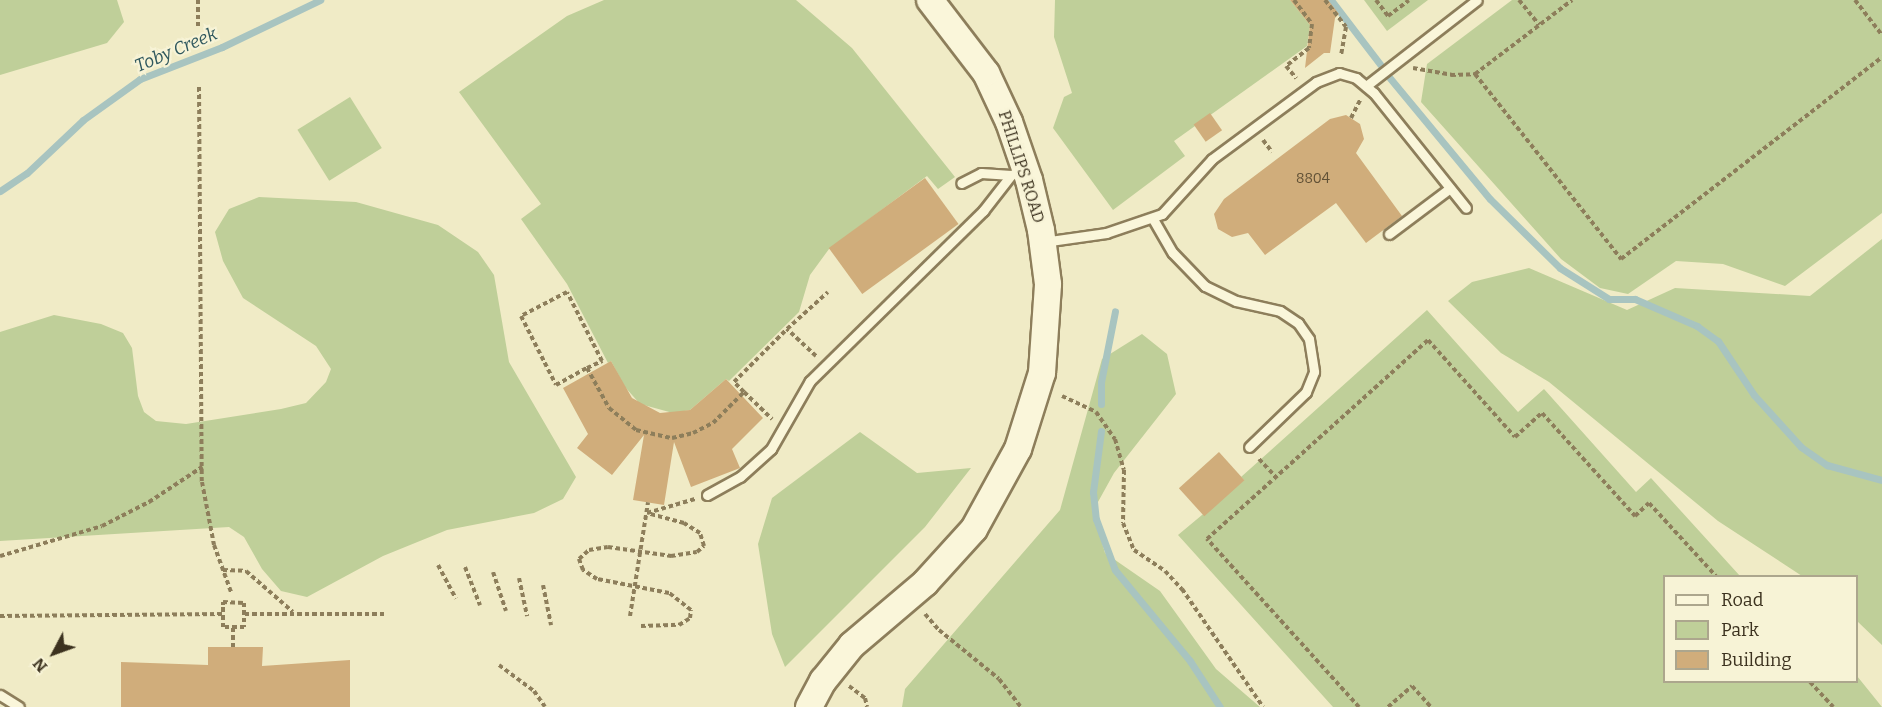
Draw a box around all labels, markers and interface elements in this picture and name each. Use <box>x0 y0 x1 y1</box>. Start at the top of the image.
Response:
water label: Toby Creek <box>132 23 220 77</box>
street label: PHILLIPS ROAD <box>994 108 1048 226</box>
house number: 8804 <box>1296 171 1330 187</box>
legend <box>1663 575 1858 683</box>
text: Road <box>1721 589 1763 611</box>
text: Park <box>1721 619 1759 641</box>
north arrow <box>24 623 84 683</box>
text: Building <box>1721 649 1792 671</box>
text: N <box>29 654 51 676</box>

